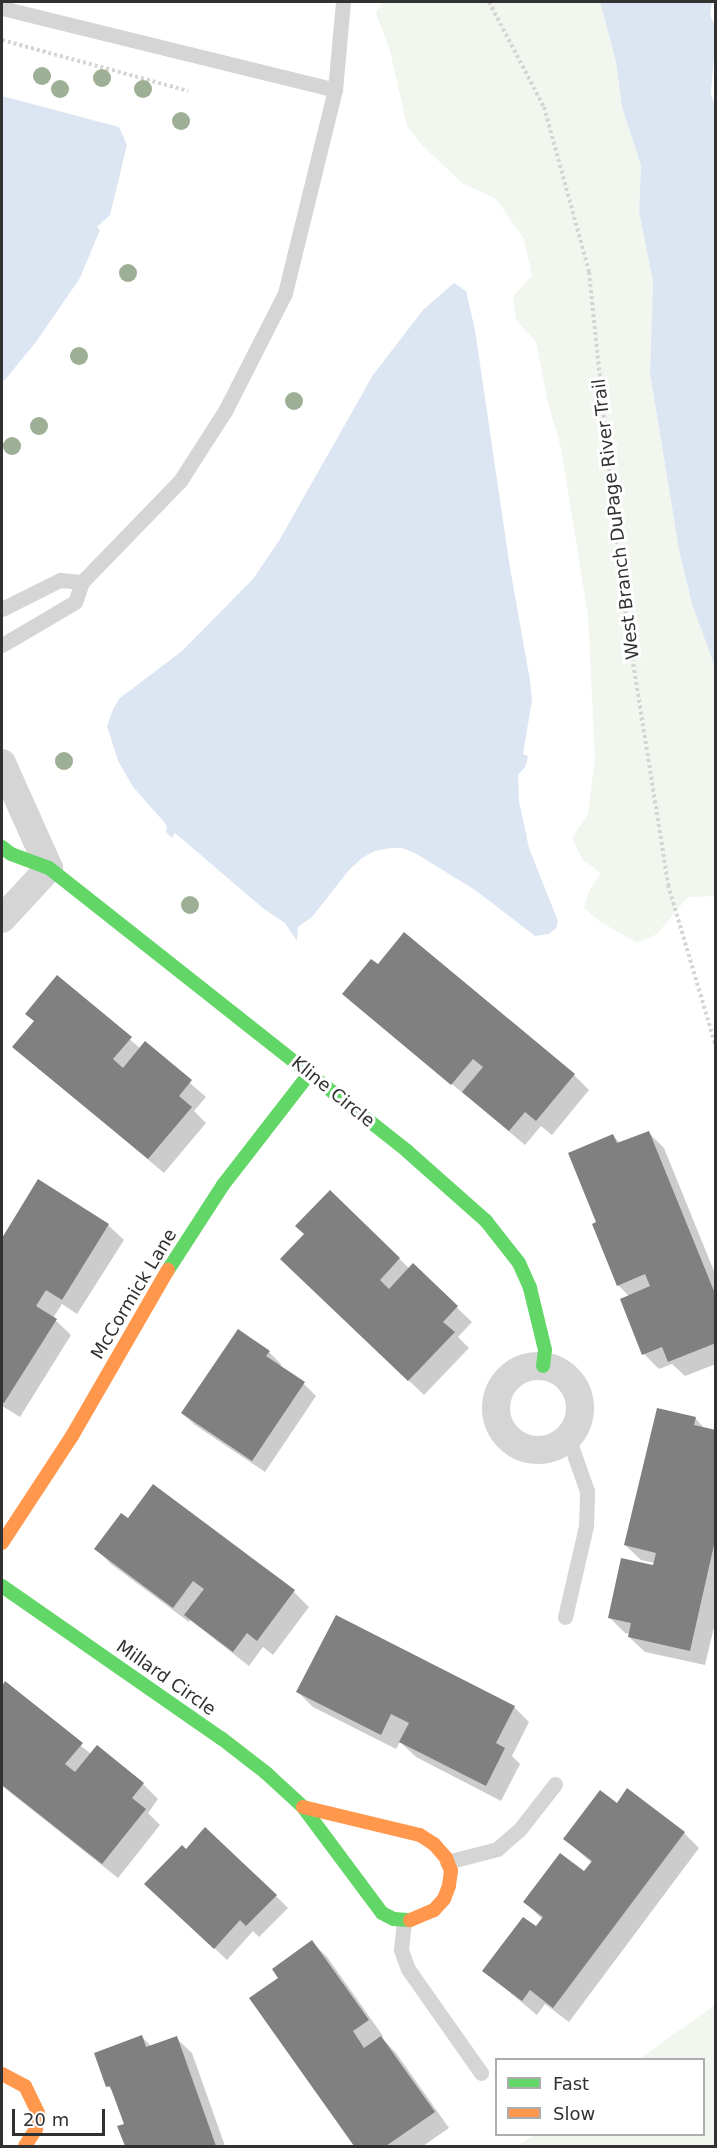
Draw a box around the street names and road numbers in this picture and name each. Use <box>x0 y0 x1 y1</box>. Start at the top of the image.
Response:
street label: West Branch DuPage River Trail <box>588 377 644 661</box>
street label: Kline Circle <box>287 1052 379 1132</box>
street label: McCormick Lane <box>87 1225 181 1363</box>
street label: Millard Circle <box>112 1636 220 1720</box>

